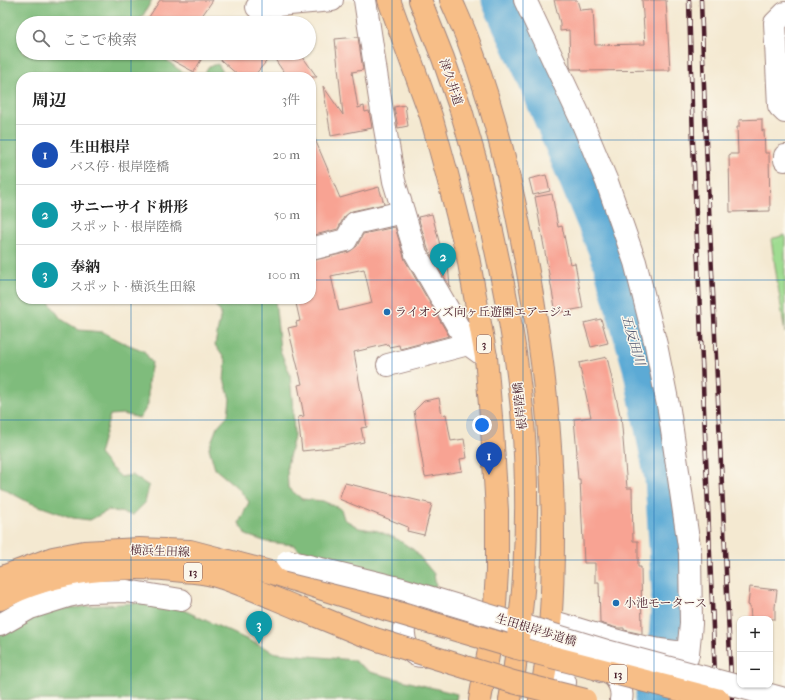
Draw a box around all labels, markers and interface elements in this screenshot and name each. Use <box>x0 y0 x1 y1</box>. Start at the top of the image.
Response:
search box <box>16 16 316 60</box>
icon: search <box>30 27 52 49</box>
text: ここで検索 <box>62 31 137 49</box>
street label: 津久井道 <box>437 57 465 107</box>
text: 周辺 <box>32 90 66 110</box>
text: 3件 <box>282 92 300 107</box>
text: 生田根岸 <box>70 138 130 156</box>
text: 1 <box>43 147 47 162</box>
text: 20 m <box>273 147 300 162</box>
text: バス停 · 根岸陸橋 <box>70 159 169 174</box>
text: サニーサイド枡形 <box>70 198 188 216</box>
text: 2 <box>42 207 48 222</box>
text: 50 m <box>274 207 300 222</box>
text: スポット · 根岸陸橋 <box>70 219 182 234</box>
pin: 2 <box>430 243 456 276</box>
text: 奉納 <box>70 258 100 276</box>
text: 3 <box>42 267 48 282</box>
text: 100 m <box>267 267 300 282</box>
text: スポット · 横浜生田線 <box>70 279 195 294</box>
place label: ライオンズ向ヶ丘遊園エアージュ <box>395 305 573 319</box>
marker: ライオンズ向ヶ丘遊園エアージュ <box>382 307 392 317</box>
water label: 五反田川 <box>619 313 648 369</box>
road number: 3 <box>477 335 491 353</box>
street label: 根岸陸橋 <box>511 381 529 431</box>
your location <box>472 415 492 435</box>
pin: 1 <box>476 442 502 475</box>
street label: 横浜生田線 <box>130 543 190 559</box>
road number: 13 <box>184 563 202 581</box>
place label: 小池モータース <box>624 596 707 610</box>
marker: 小池モータース <box>611 598 621 608</box>
pin: 3 <box>246 611 272 644</box>
street label: 生田根岸歩道橋 <box>494 611 578 649</box>
map controls <box>737 616 773 688</box>
button: + <box>737 616 773 652</box>
button: − <box>737 652 773 688</box>
road number: 13 <box>609 665 627 683</box>

